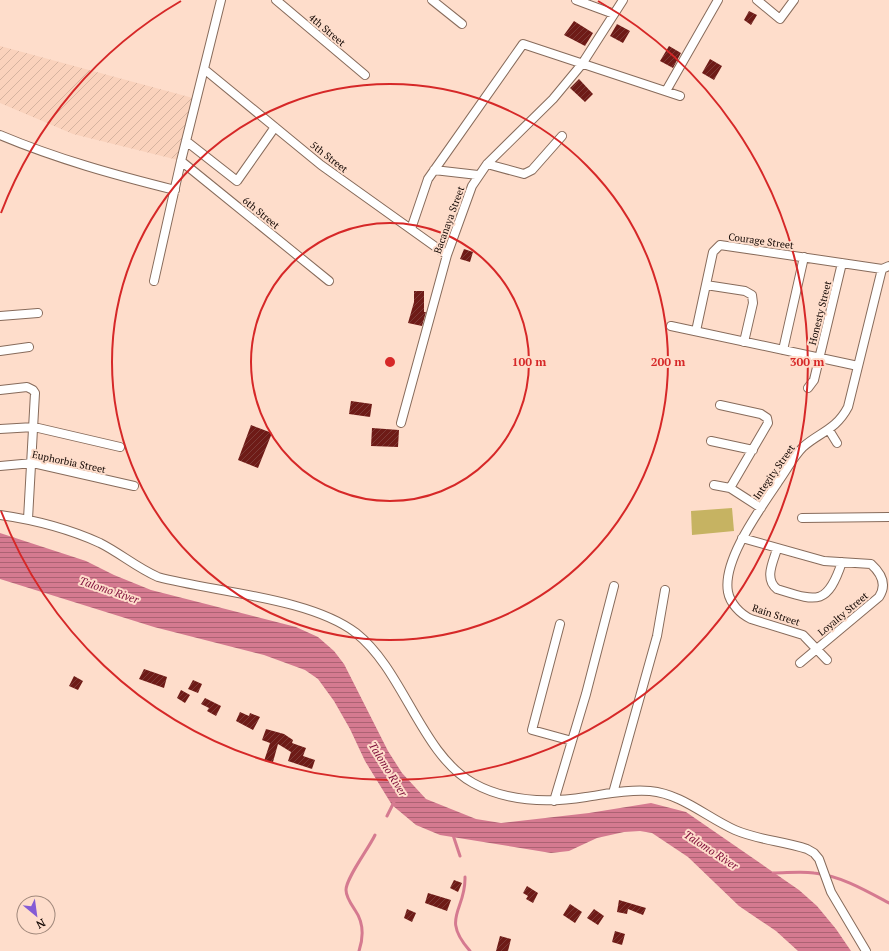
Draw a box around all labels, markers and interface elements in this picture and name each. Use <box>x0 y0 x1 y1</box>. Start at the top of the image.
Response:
street label: 4th Street <box>306 11 348 49</box>
street label: 5th Street <box>308 138 351 176</box>
street label: Bacanaya Street <box>431 184 467 256</box>
street label: 6th Street <box>240 194 282 232</box>
street label: Courage Street <box>728 230 795 252</box>
street label: Honesty Street <box>806 279 834 347</box>
text: 100 m <box>512 354 546 369</box>
text: 200 m <box>651 354 685 369</box>
text: 300 m <box>790 354 824 369</box>
centre of rings <box>383 355 397 369</box>
street label: Integity Street <box>750 442 798 502</box>
street label: Euphorbia Street <box>31 448 107 476</box>
water label: Talomo River <box>77 573 141 607</box>
street label: Loyalty Street <box>815 589 871 639</box>
street label: Rain Street <box>750 601 802 629</box>
water label: Talomo River <box>366 739 411 800</box>
water label: Talomo River <box>681 827 741 873</box>
north arrow <box>16 895 56 935</box>
text: N <box>33 916 48 932</box>

